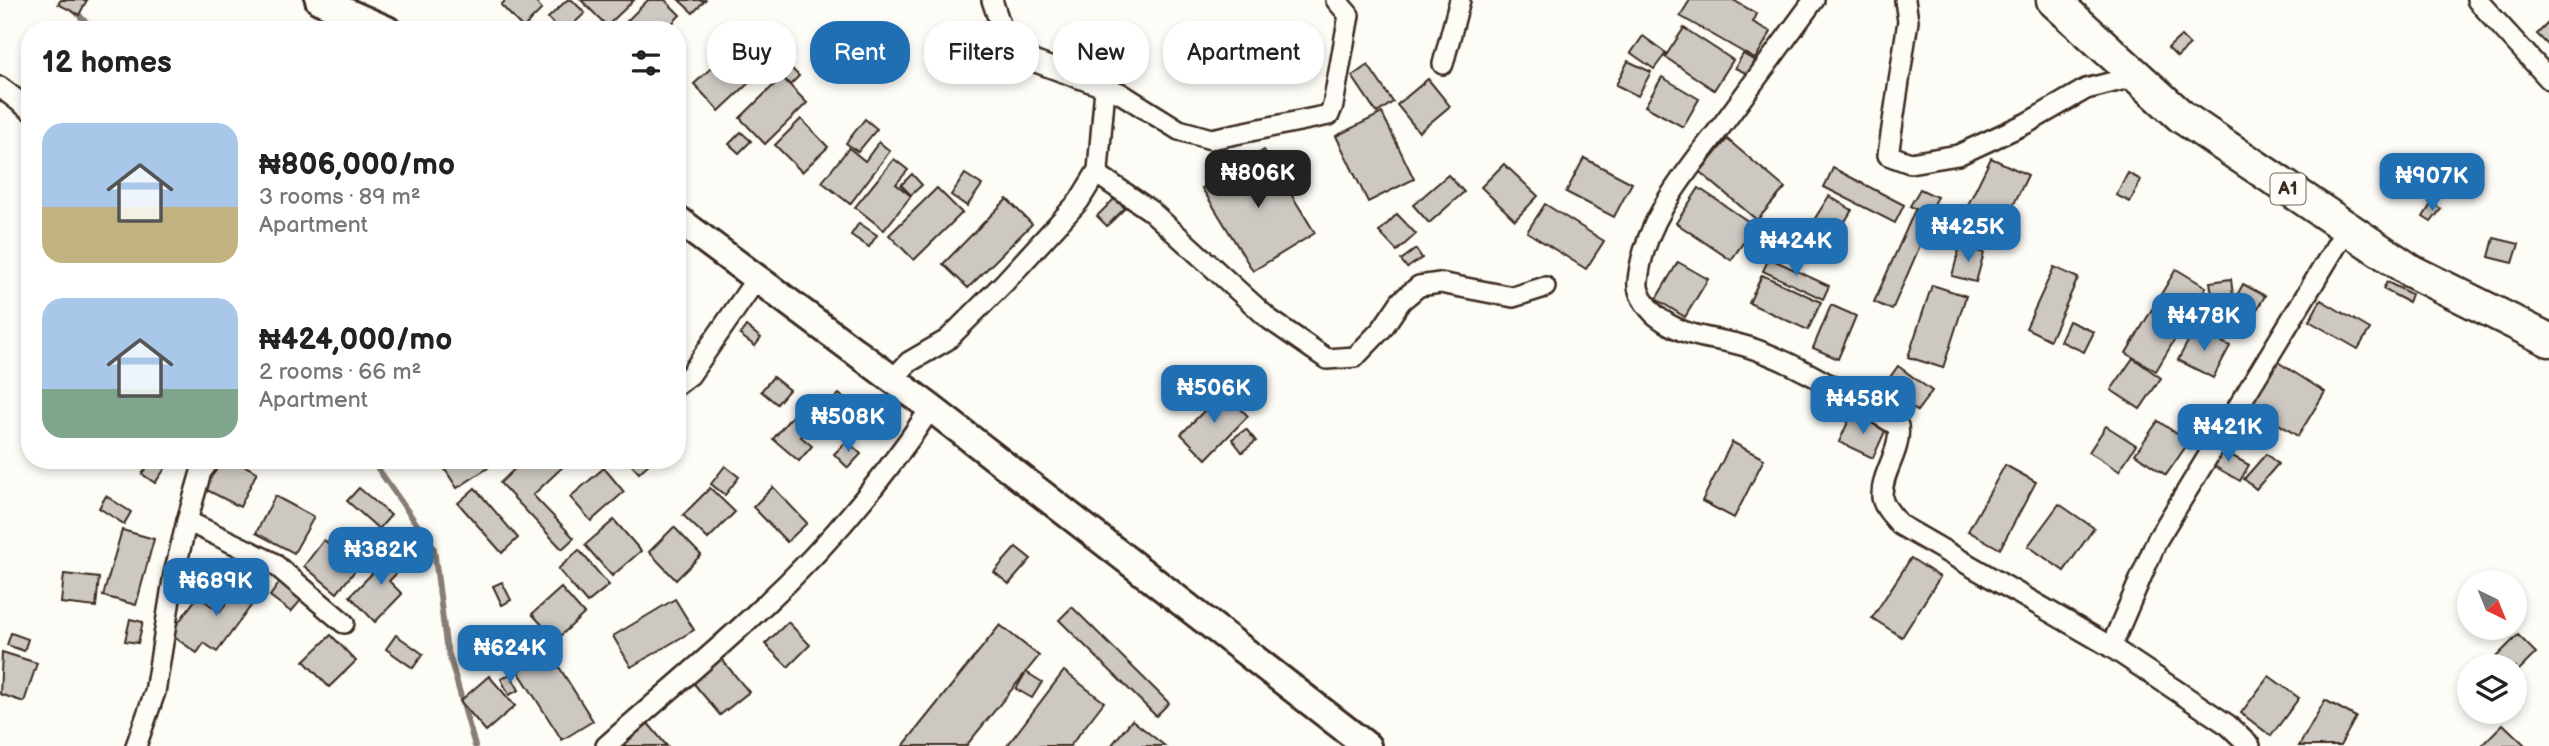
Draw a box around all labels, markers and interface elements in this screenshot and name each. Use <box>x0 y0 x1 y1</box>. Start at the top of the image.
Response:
chip: Buy <box>707 21 796 84</box>
chip: Rent <box>810 21 910 84</box>
chip: Filters <box>924 21 1039 84</box>
chip: New <box>1053 21 1149 84</box>
chip: Apartment <box>1163 21 1324 84</box>
icon: filters <box>627 44 665 82</box>
text: 12 homes <box>42 45 172 81</box>
text: ₦806,000/mo <box>259 147 455 183</box>
pin: ₦806K <box>1209 150 1307 210</box>
icon: home <box>98 151 182 235</box>
pin: ₦907K <box>2383 154 2481 213</box>
text: ₦806K <box>1221 159 1295 187</box>
text: ₦907K <box>2396 162 2468 190</box>
road number: A1 <box>2270 174 2306 204</box>
text: 3 rooms · 89 m² <box>259 183 421 211</box>
pin: ₦425K <box>1919 204 2017 264</box>
text: Apartment <box>259 211 368 239</box>
text: ₦425K <box>1932 213 2004 241</box>
pin: ₦424K <box>1747 218 1845 278</box>
text: ₦424K <box>1760 227 1832 255</box>
pin: ₦478K <box>2155 294 2253 353</box>
text: ₦478K <box>2168 302 2240 330</box>
text: ₦424,000/mo <box>259 322 452 358</box>
icon: home <box>98 326 182 410</box>
text: 2 rooms · 66 m² <box>259 358 421 386</box>
pin: ₦506K <box>1165 366 1263 425</box>
text: ₦506K <box>1177 374 1251 402</box>
pin: ₦458K <box>1814 376 1912 436</box>
text: ₦458K <box>1827 385 1899 413</box>
text: Apartment <box>259 386 368 414</box>
pin: ₦508K <box>799 394 897 454</box>
text: ₦508K <box>811 403 885 431</box>
pin: ₦421K <box>2179 405 2277 464</box>
text: ₦421K <box>2194 413 2262 441</box>
pin: ₦382K <box>332 528 430 587</box>
text: ₦382K <box>344 536 418 564</box>
pin: ₦689K <box>167 558 265 618</box>
text: ₦689K <box>179 567 253 595</box>
north arrow <box>2457 570 2527 640</box>
map controls <box>2457 570 2527 724</box>
pin: ₦624K <box>461 626 559 685</box>
text: ₦624K <box>474 634 546 662</box>
button: layers <box>2457 654 2527 724</box>

